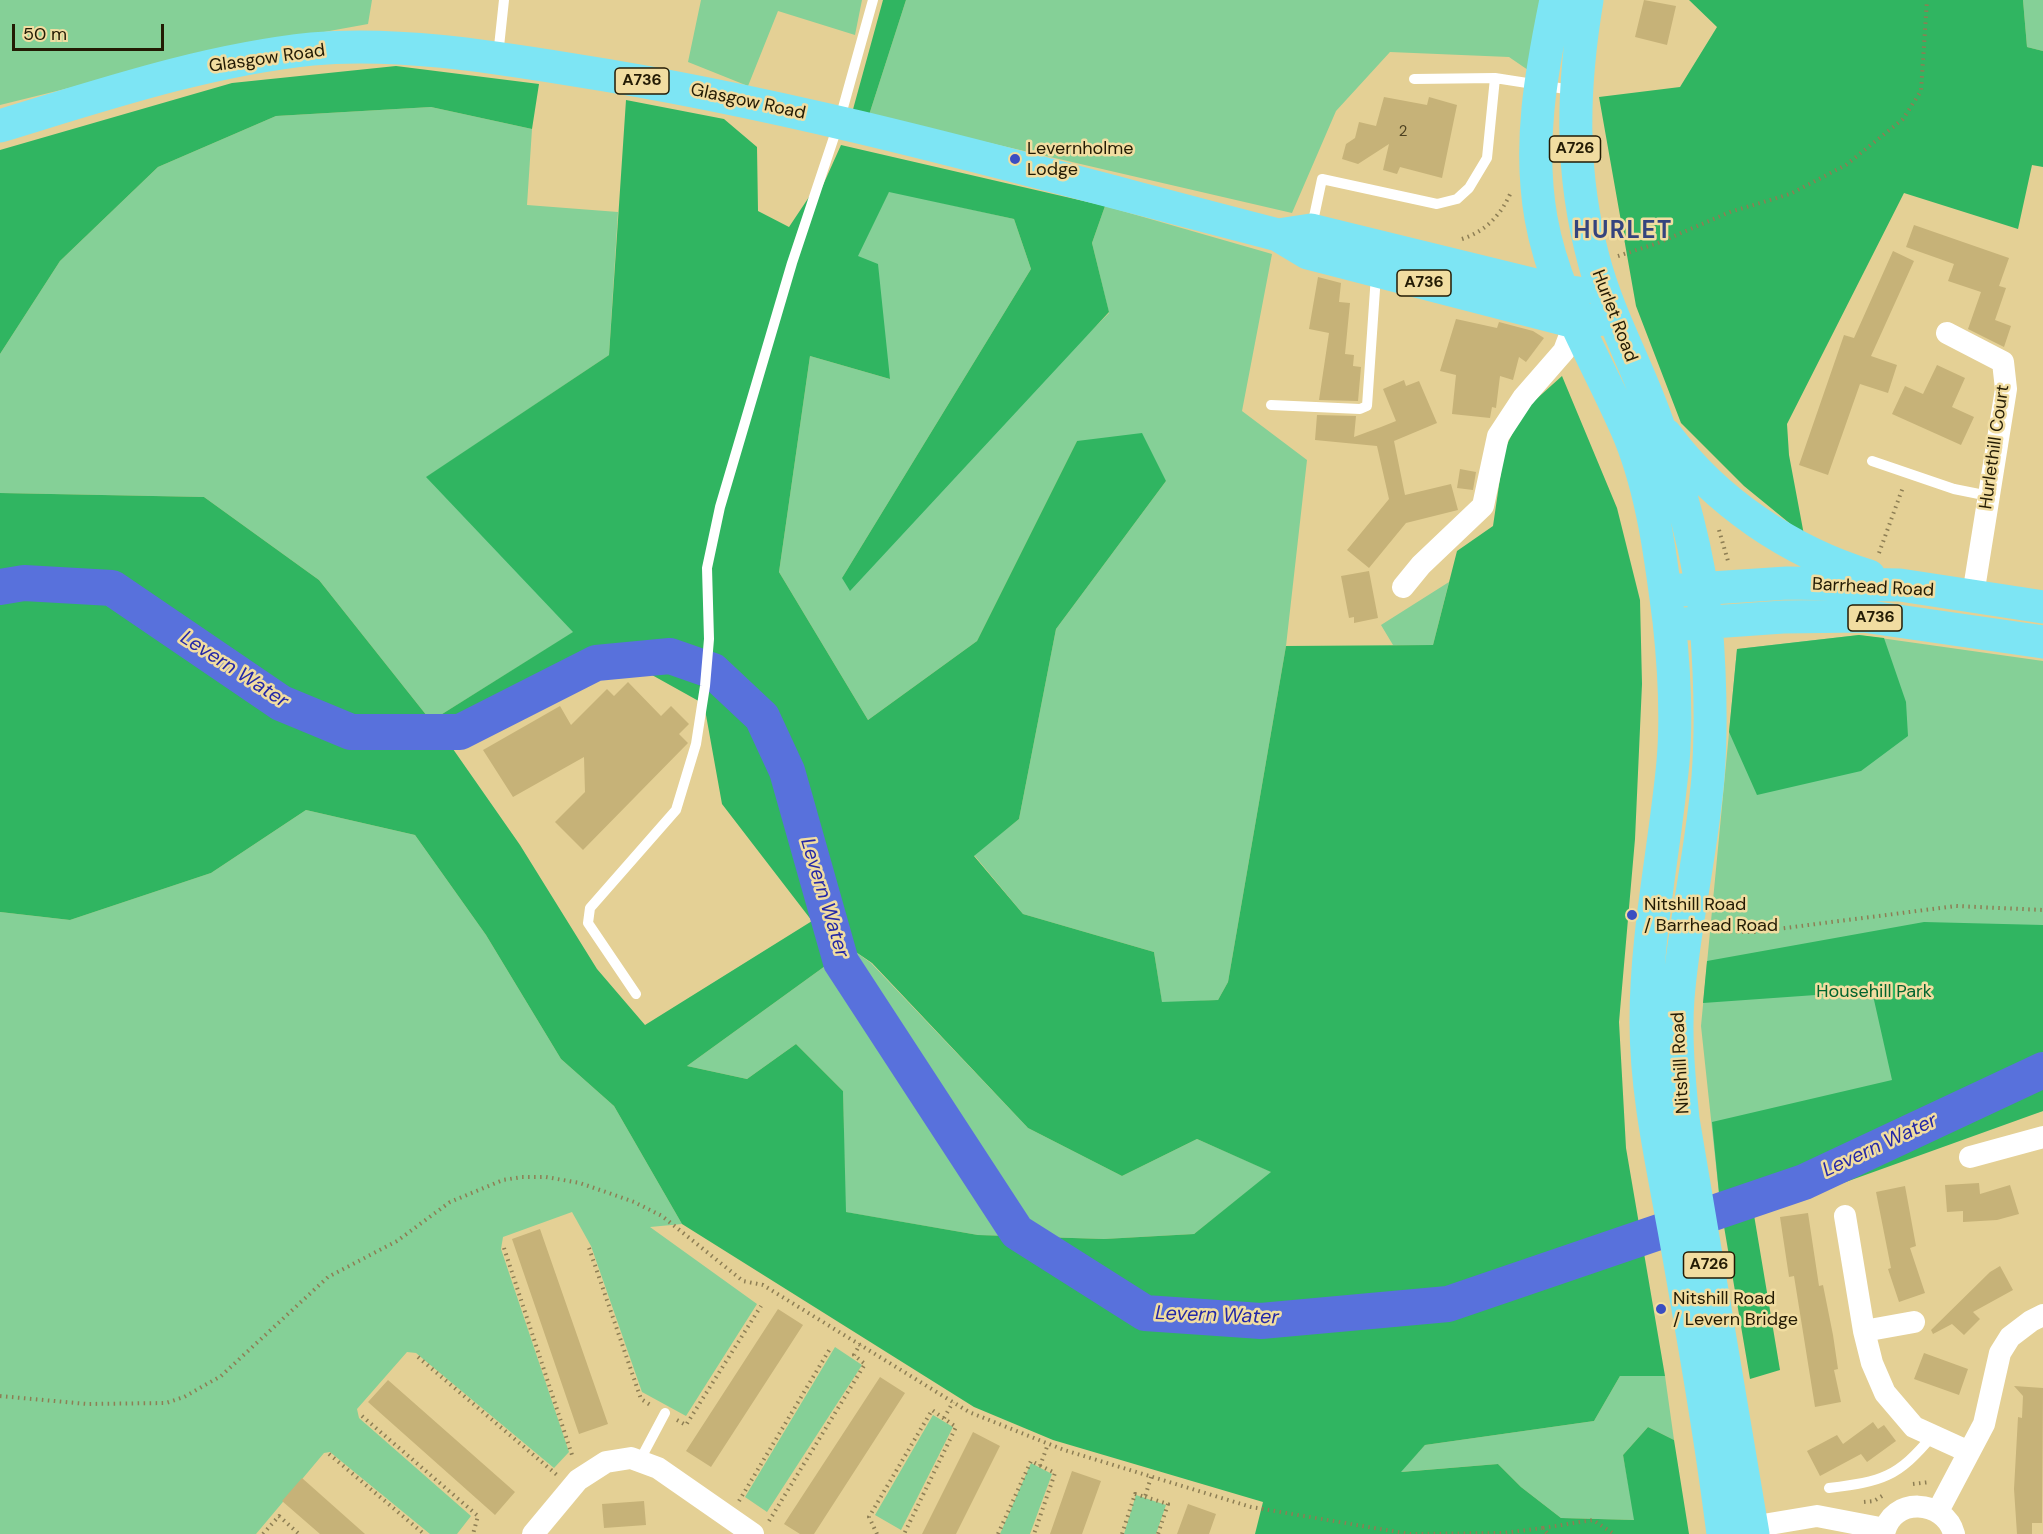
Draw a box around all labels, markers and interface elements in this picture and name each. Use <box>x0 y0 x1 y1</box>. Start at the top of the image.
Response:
scale bar <box>15 12 166 50</box>
text: 50 m <box>23 22 67 46</box>
street label: Glasgow Road <box>208 40 326 78</box>
road number: A736 <box>615 68 669 94</box>
street label: Glasgow Road <box>689 79 807 125</box>
house number: 2 <box>1399 123 1407 141</box>
road number: A726 <box>1550 136 1600 162</box>
place label: Levernholme Lodge <box>1027 138 1134 180</box>
marker: Levernholme Lodge <box>1008 152 1022 166</box>
district label: HURLET <box>1573 218 1673 246</box>
street label: Hurlet Road <box>1587 267 1641 365</box>
road number: A736 <box>1397 270 1451 296</box>
street label: Hurlethill Court <box>1976 383 2014 511</box>
street label: Barrhead Road <box>1811 574 1935 602</box>
road number: A736 <box>1848 605 1902 631</box>
water label: Levern Water <box>176 626 292 714</box>
water label: Levern Water <box>794 835 854 961</box>
place label: Nitshill Road / Barrhead Road <box>1644 894 1778 936</box>
marker: Nitshill Road / Barrhead Road <box>1625 908 1639 922</box>
park label: Househill Park <box>1816 981 1932 1003</box>
street label: Nitshill Road <box>1668 1011 1694 1115</box>
water label: Levern Water <box>1819 1109 1941 1183</box>
road number: A726 <box>1684 1252 1734 1278</box>
place label: Nitshill Road / Levern Bridge <box>1673 1288 1798 1330</box>
water label: Levern Water <box>1155 1302 1279 1330</box>
marker: Nitshill Road / Levern Bridge <box>1654 1302 1668 1316</box>

